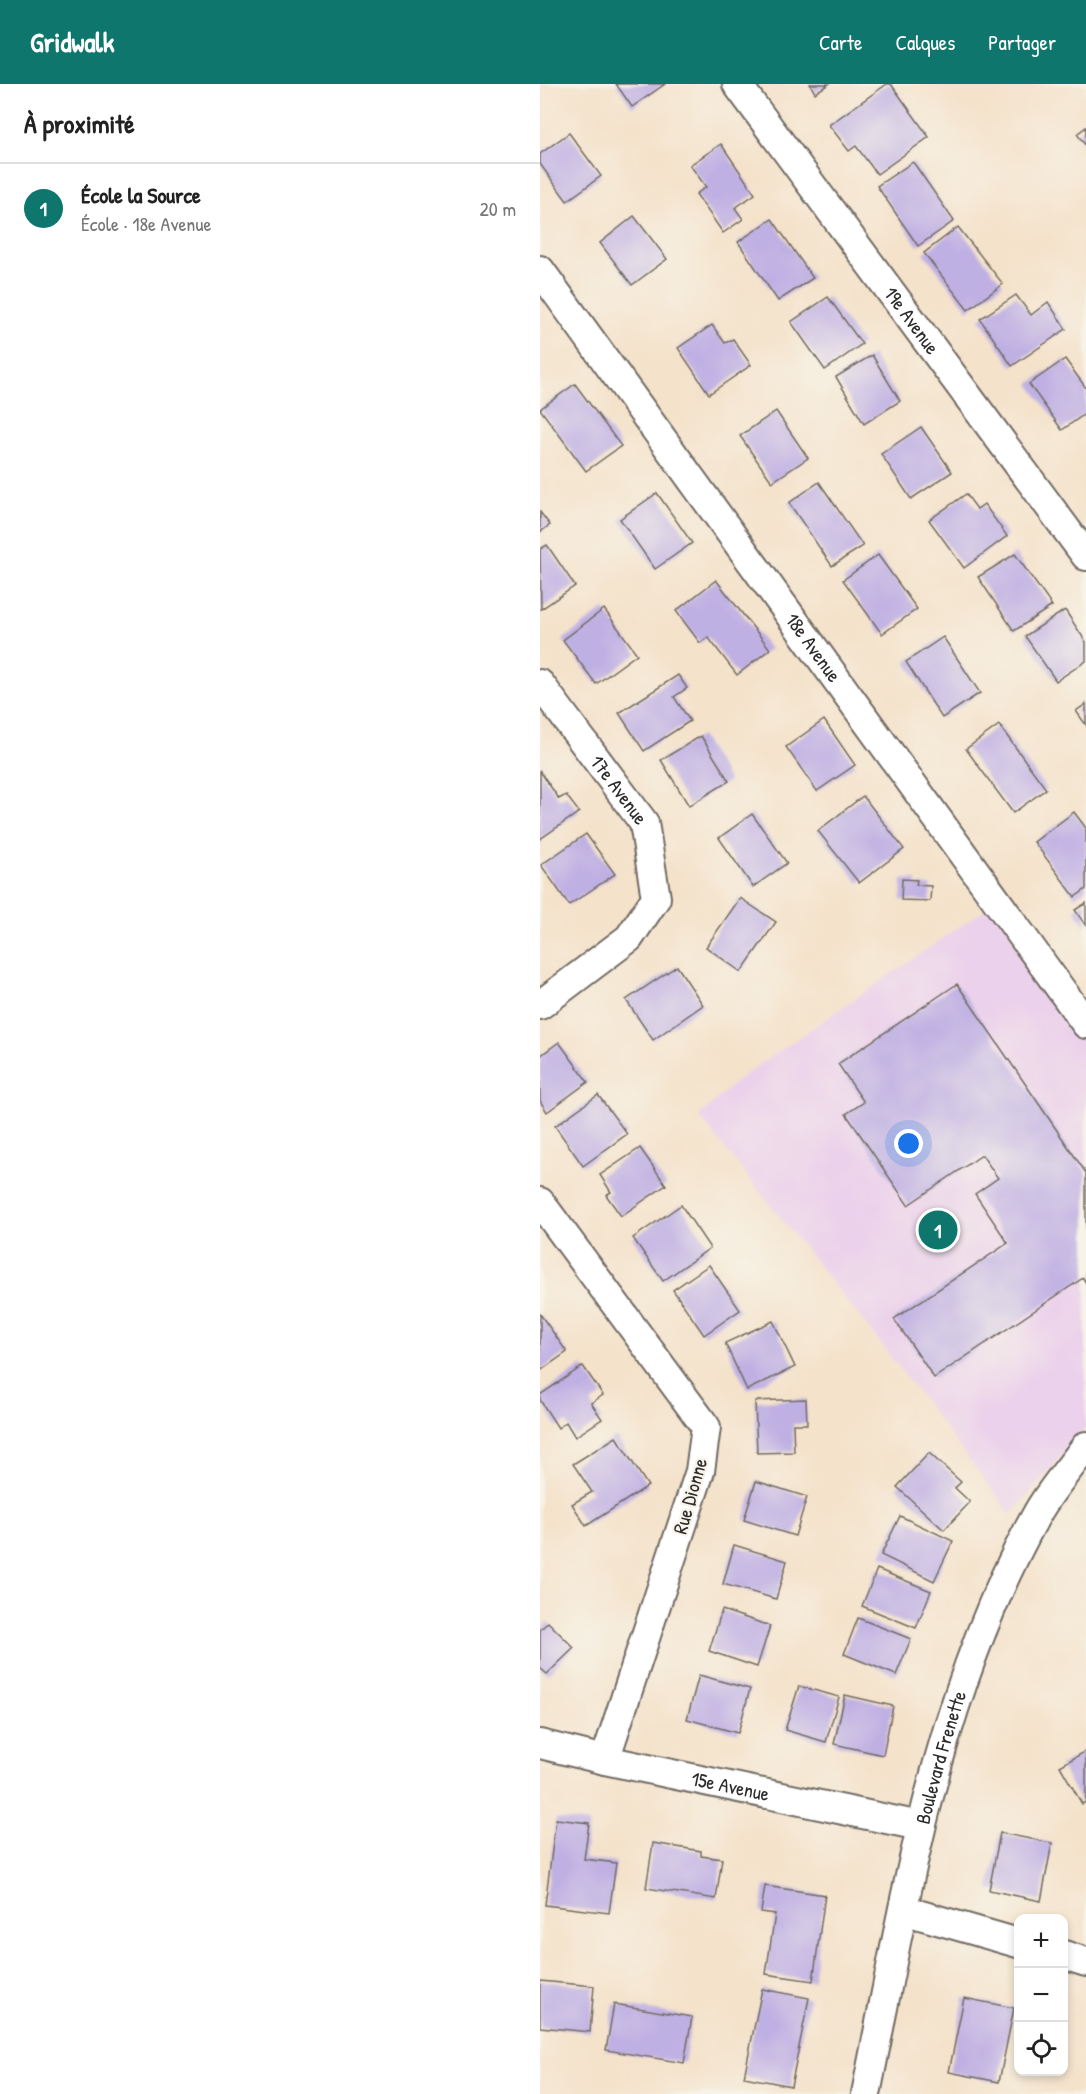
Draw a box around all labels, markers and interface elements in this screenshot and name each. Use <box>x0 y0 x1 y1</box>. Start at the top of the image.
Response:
text: Gridwalk <box>30 23 114 61</box>
text: Carte <box>819 28 862 57</box>
text: Calques <box>895 28 955 57</box>
text: Partager <box>988 28 1056 57</box>
text: À proximité <box>24 106 135 141</box>
text: École la Source <box>81 180 201 210</box>
text: 1 <box>40 195 47 222</box>
text: 20 m <box>479 195 516 222</box>
text: École · 18e Avenue <box>81 210 211 237</box>
street label: 19e Avenue <box>878 281 946 359</box>
street label: 18e Avenue <box>780 607 848 687</box>
street label: 17e Avenue <box>585 749 654 830</box>
your location <box>894 1129 923 1158</box>
pin: 1 <box>918 1208 958 1252</box>
street label: Rue Dionne <box>666 1455 713 1537</box>
street label: Boulevard Frenette <box>909 1687 972 1827</box>
street label: 15e Avenue <box>689 1764 772 1807</box>
map controls <box>1014 1914 1068 2076</box>
button: + <box>1014 1914 1068 1968</box>
button: − <box>1014 1968 1068 2022</box>
button: locate <box>1014 2022 1068 2076</box>

